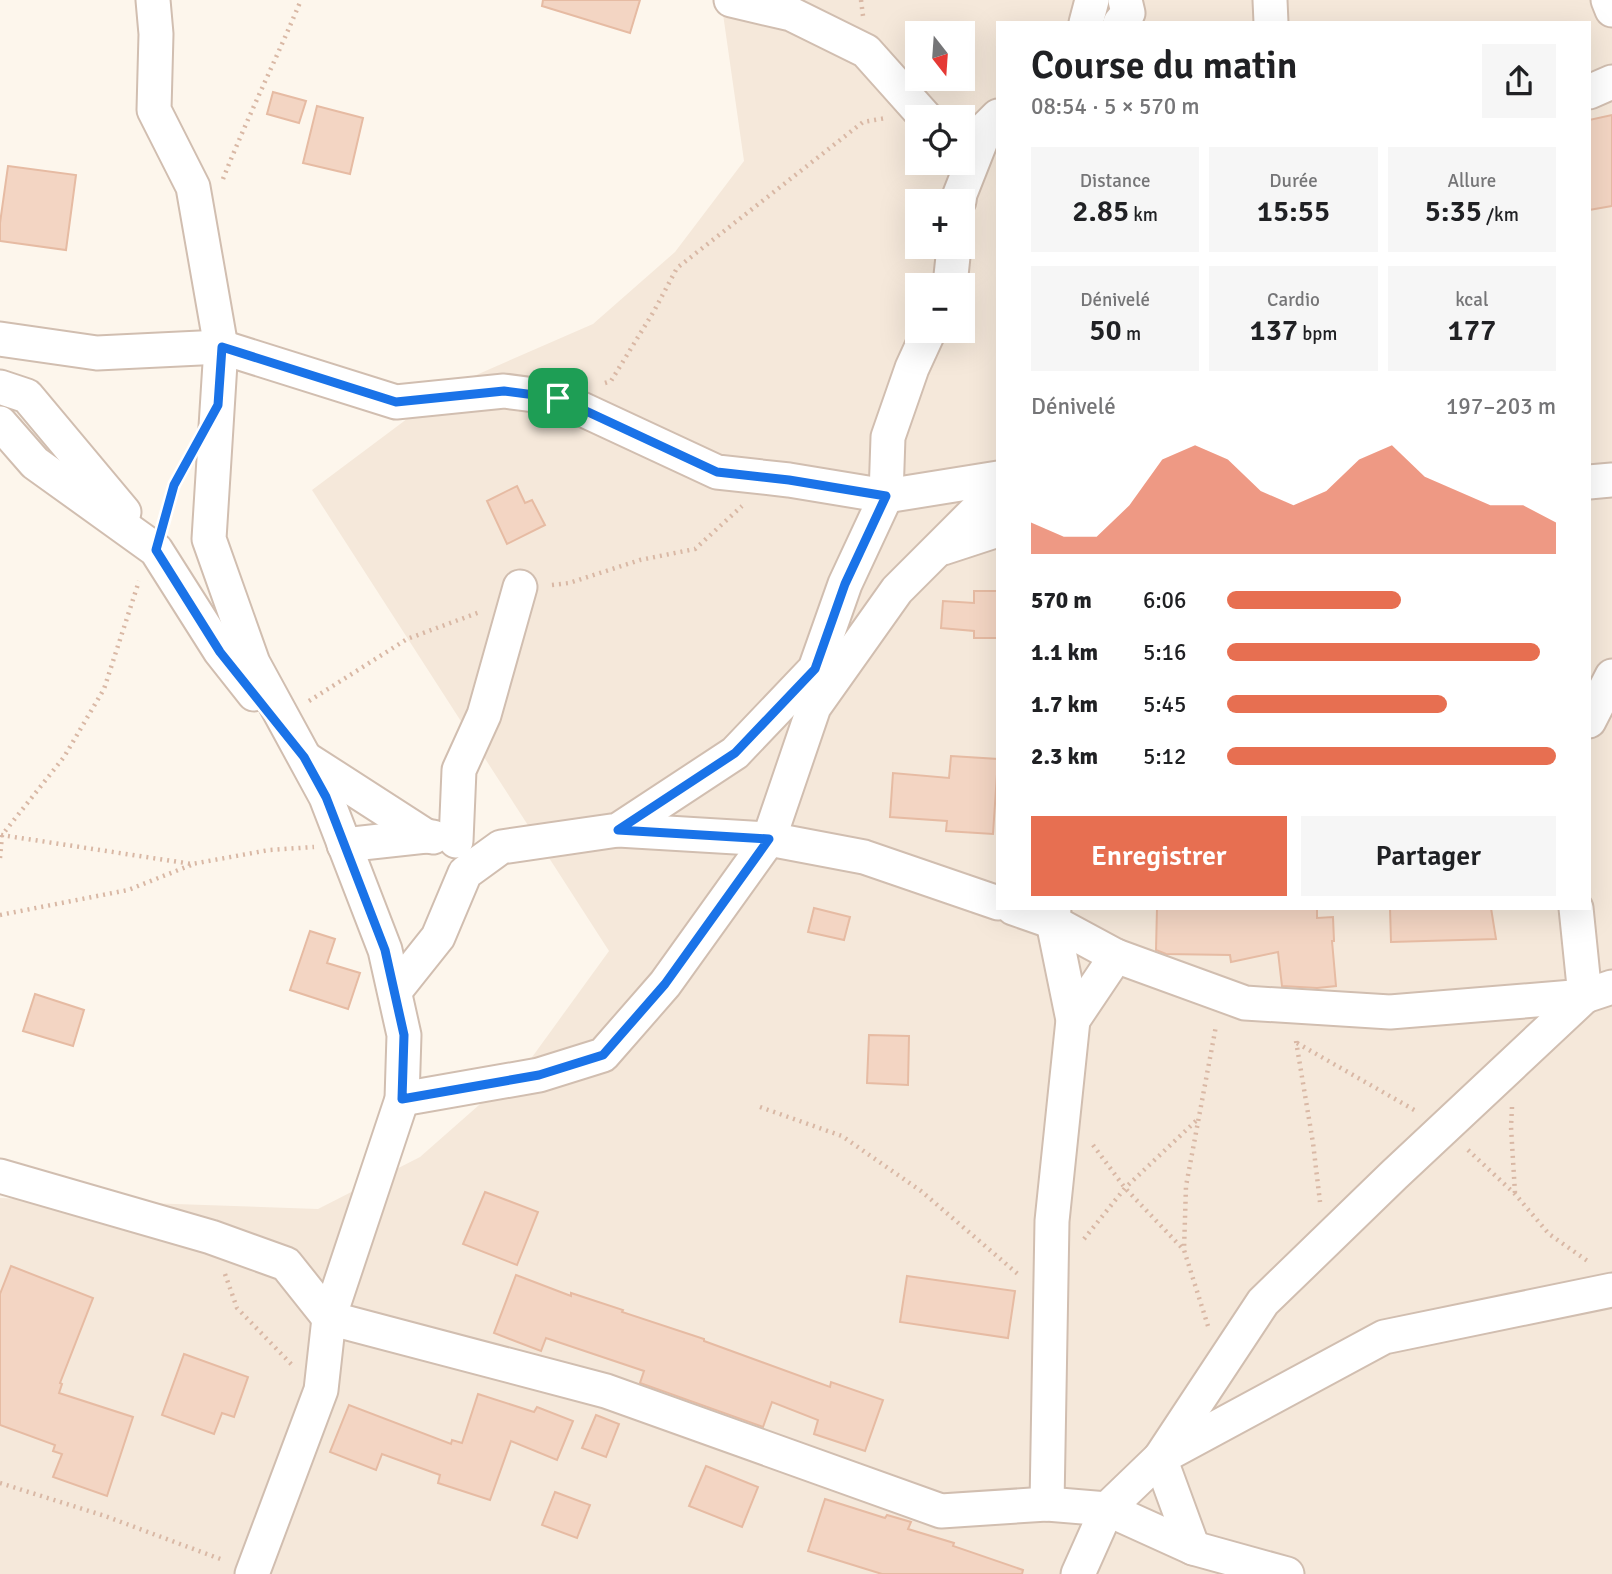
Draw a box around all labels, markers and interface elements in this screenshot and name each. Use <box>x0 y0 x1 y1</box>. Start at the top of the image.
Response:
north arrow <box>905 21 975 91</box>
map controls <box>905 21 975 343</box>
text: Course du matin <box>1031 42 1298 89</box>
button: share <box>1482 44 1556 118</box>
text: 08:54 · 5 × 570 m <box>1031 92 1200 121</box>
button: locate <box>905 105 975 175</box>
text: Distance <box>1080 169 1151 193</box>
text: Durée <box>1269 169 1318 193</box>
text: Allure <box>1447 169 1496 193</box>
button: + <box>905 189 975 259</box>
text: 2.85 <box>1072 193 1129 230</box>
text: 15:55 <box>1257 193 1330 230</box>
text: 5:35 <box>1425 193 1482 230</box>
text: km <box>1129 203 1158 227</box>
text: /km <box>1482 203 1519 227</box>
button: − <box>905 273 975 343</box>
text: Dénivelé <box>1080 288 1150 312</box>
text: Cardio <box>1267 288 1320 312</box>
text: kcal <box>1455 288 1488 312</box>
text: 50 <box>1089 312 1122 349</box>
text: 137 <box>1249 312 1298 349</box>
text: 177 <box>1448 312 1496 349</box>
text: m <box>1122 322 1141 346</box>
text: bpm <box>1298 322 1338 346</box>
pin <box>528 368 588 428</box>
icon: arrive <box>539 379 577 417</box>
text: Dénivelé <box>1031 392 1116 421</box>
text: 197–203 m <box>1446 392 1556 421</box>
text: 570 m <box>1031 586 1092 615</box>
text: 6:06 <box>1143 586 1186 615</box>
text: 1.1 km <box>1031 638 1098 667</box>
text: 5:16 <box>1143 638 1186 667</box>
text: 1.7 km <box>1031 690 1098 719</box>
text: 5:45 <box>1143 690 1186 719</box>
text: 2.3 km <box>1031 742 1098 771</box>
text: 5:12 <box>1143 742 1186 771</box>
button: Enregistrer <box>1031 816 1287 896</box>
button: Partager <box>1301 816 1556 896</box>

